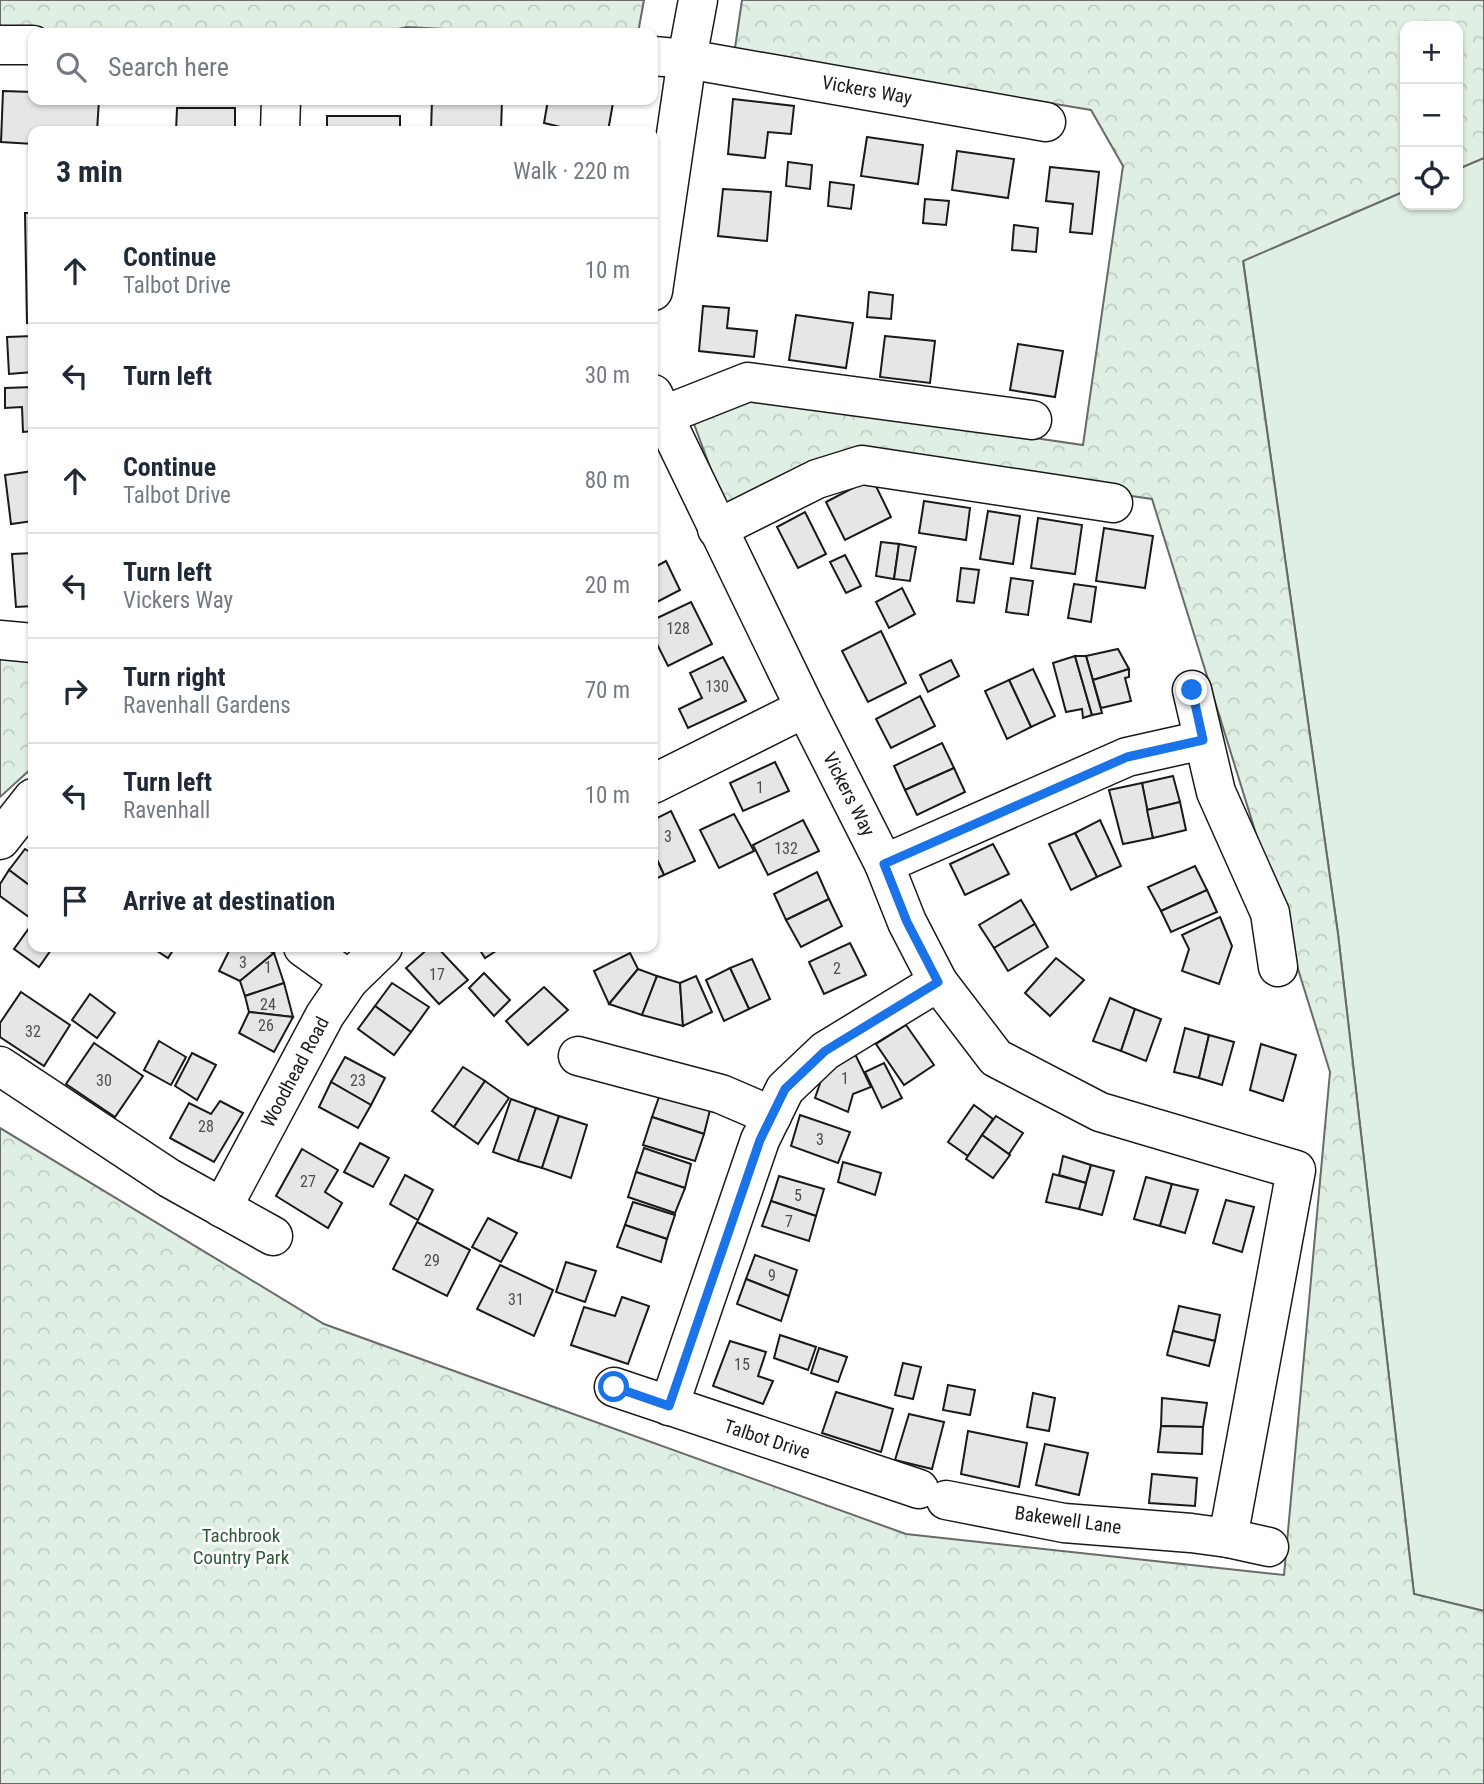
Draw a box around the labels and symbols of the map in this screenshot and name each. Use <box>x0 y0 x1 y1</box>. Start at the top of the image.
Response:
street label: Vickers Way <box>820 71 914 109</box>
house number: 128 <box>666 619 690 638</box>
route end <box>1176 674 1207 705</box>
house number: 130 <box>705 677 729 696</box>
street label: Vickers Way <box>818 748 880 840</box>
house number: 1 <box>756 778 764 797</box>
house number: 3 <box>664 827 672 846</box>
house number: 132 <box>774 839 798 858</box>
house number: 3 <box>239 953 247 972</box>
house number: 1 <box>264 958 272 977</box>
house number: 2 <box>833 959 841 978</box>
house number: 17 <box>429 965 445 984</box>
house number: 24 <box>260 995 276 1014</box>
street label: Woodhead Road <box>256 1013 334 1131</box>
house number: 26 <box>258 1016 274 1035</box>
house number: 32 <box>25 1022 41 1041</box>
house number: 1 <box>841 1069 849 1088</box>
house number: 30 <box>96 1071 112 1090</box>
house number: 23 <box>350 1071 366 1090</box>
house number: 28 <box>198 1117 214 1136</box>
house number: 3 <box>816 1130 824 1149</box>
house number: 27 <box>300 1172 316 1191</box>
house number: 5 <box>794 1186 802 1205</box>
house number: 7 <box>785 1212 793 1231</box>
house number: 29 <box>424 1251 440 1270</box>
house number: 9 <box>768 1266 776 1285</box>
house number: 31 <box>508 1290 524 1309</box>
house number: 15 <box>734 1355 750 1374</box>
route start <box>598 1371 629 1402</box>
street label: Talbot Drive <box>721 1414 813 1464</box>
street label: Bakewell Lane <box>1013 1501 1123 1539</box>
park label: Tachbrook Country Park <box>193 1524 290 1569</box>

